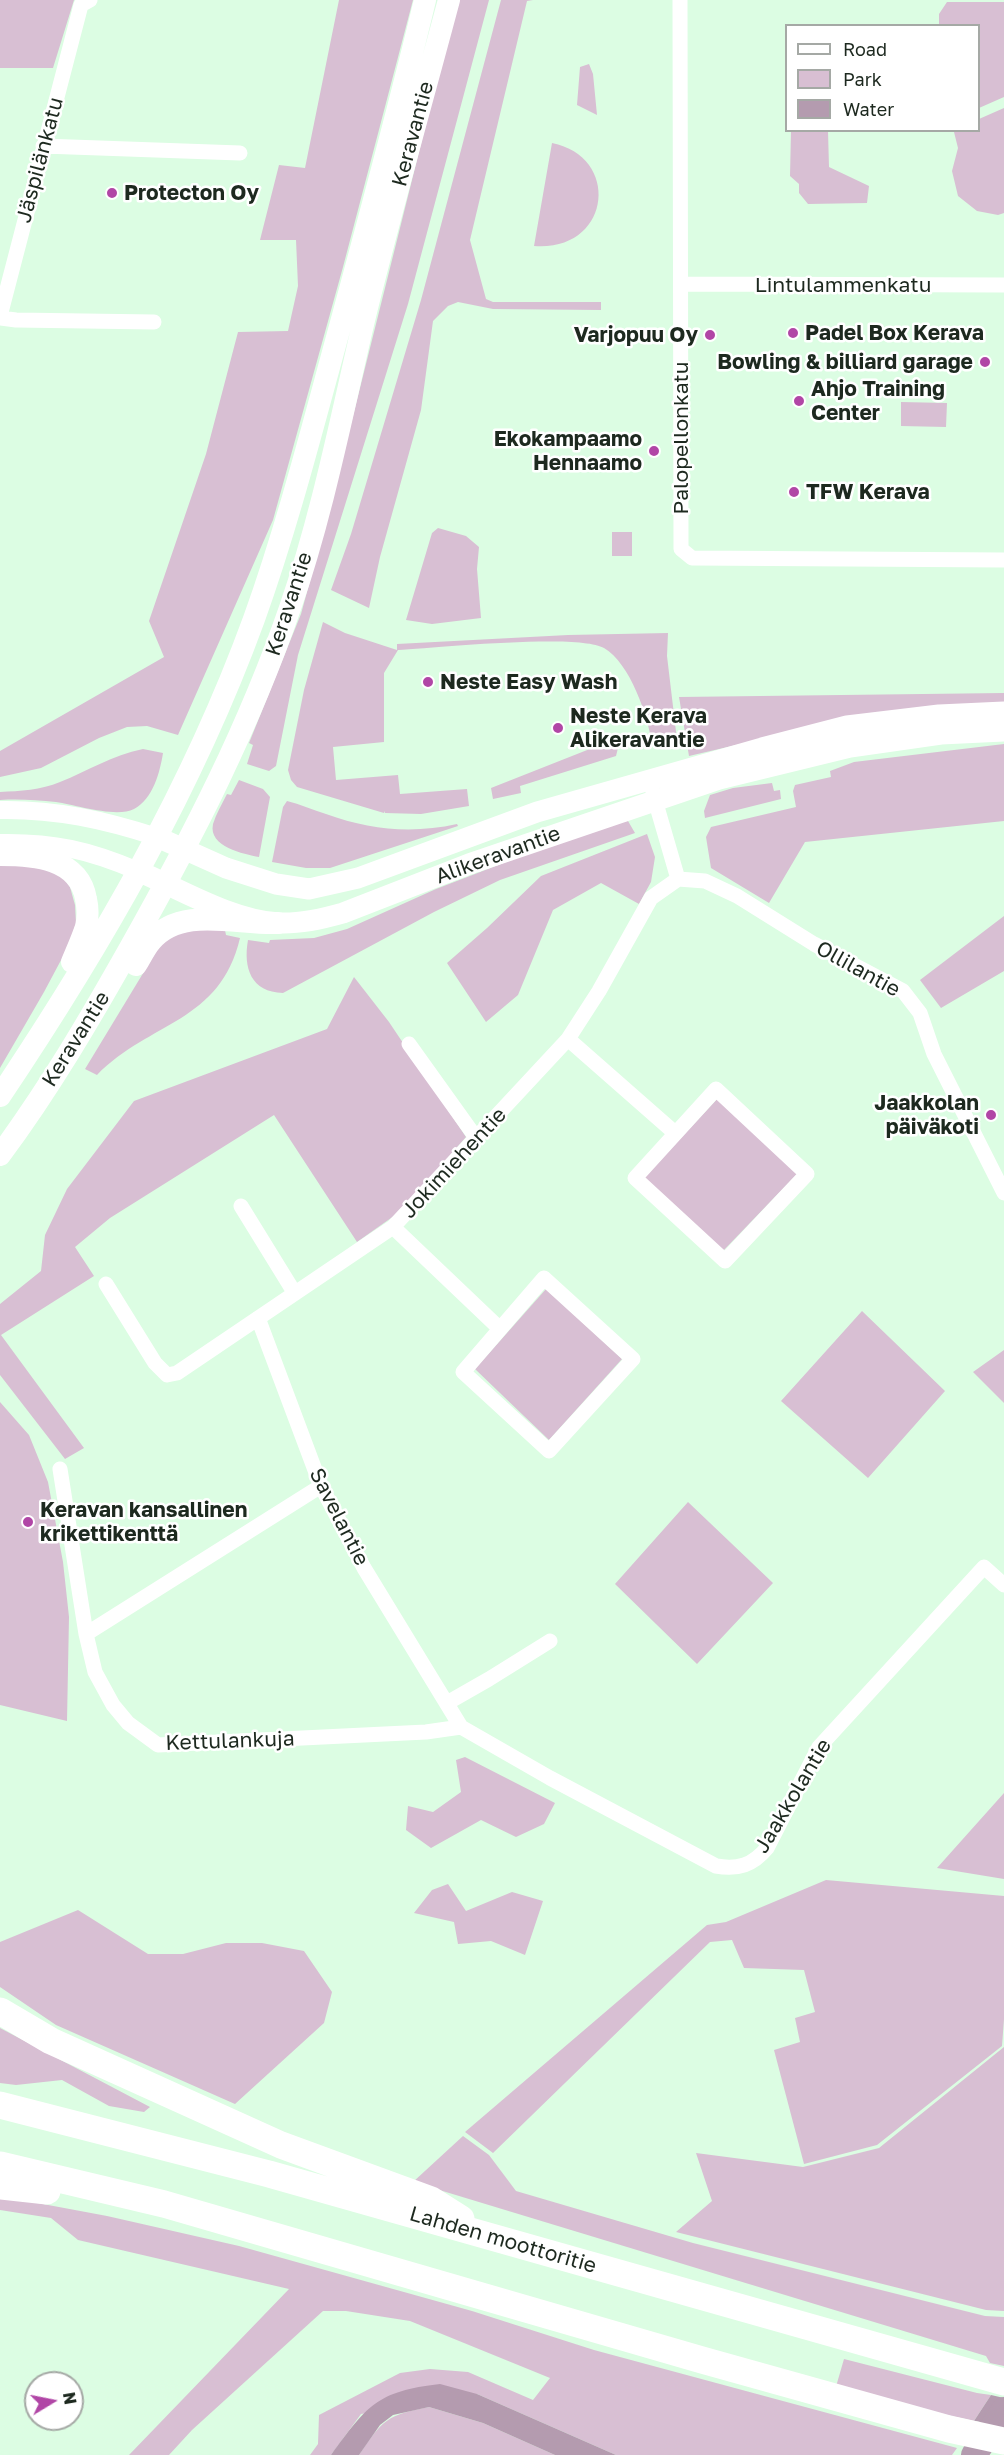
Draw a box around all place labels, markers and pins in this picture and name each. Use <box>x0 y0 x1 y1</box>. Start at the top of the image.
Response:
place label: Protecton Oy <box>124 180 259 206</box>
marker: Protecton Oy <box>105 186 119 200</box>
place label: Padel Box Kerava <box>805 320 984 346</box>
place label: Varjopuu Oy <box>574 322 698 348</box>
marker: Padel Box Kerava <box>786 326 800 340</box>
marker: Varjopuu Oy <box>703 328 717 342</box>
place label: Bowling & billiard garage <box>717 349 973 375</box>
marker: Bowling & billiard garage <box>978 355 992 369</box>
place label: Ahjo Training Center <box>811 376 945 426</box>
marker: Ahjo Training Center <box>792 394 806 408</box>
place label: Ekokampaamo Hennaamo <box>494 426 642 476</box>
marker: Ekokampaamo Hennaamo <box>647 444 661 458</box>
place label: TFW Kerava <box>806 479 930 505</box>
marker: TFW Kerava <box>787 485 801 499</box>
place label: Neste Easy Wash <box>440 669 617 695</box>
marker: Neste Easy Wash <box>421 675 435 689</box>
place label: Neste Kerava Alikeravantie <box>570 703 707 753</box>
marker: Neste Kerava Alikeravantie <box>551 721 565 735</box>
place label: Jaakkolan päiväkoti <box>874 1090 979 1140</box>
marker: Jaakkolan päiväkoti <box>984 1108 998 1122</box>
place label: Keravan kansallinen krikettikenttä <box>40 1497 247 1547</box>
marker: Keravan kansallinen krikettikenttä <box>21 1515 35 1529</box>

